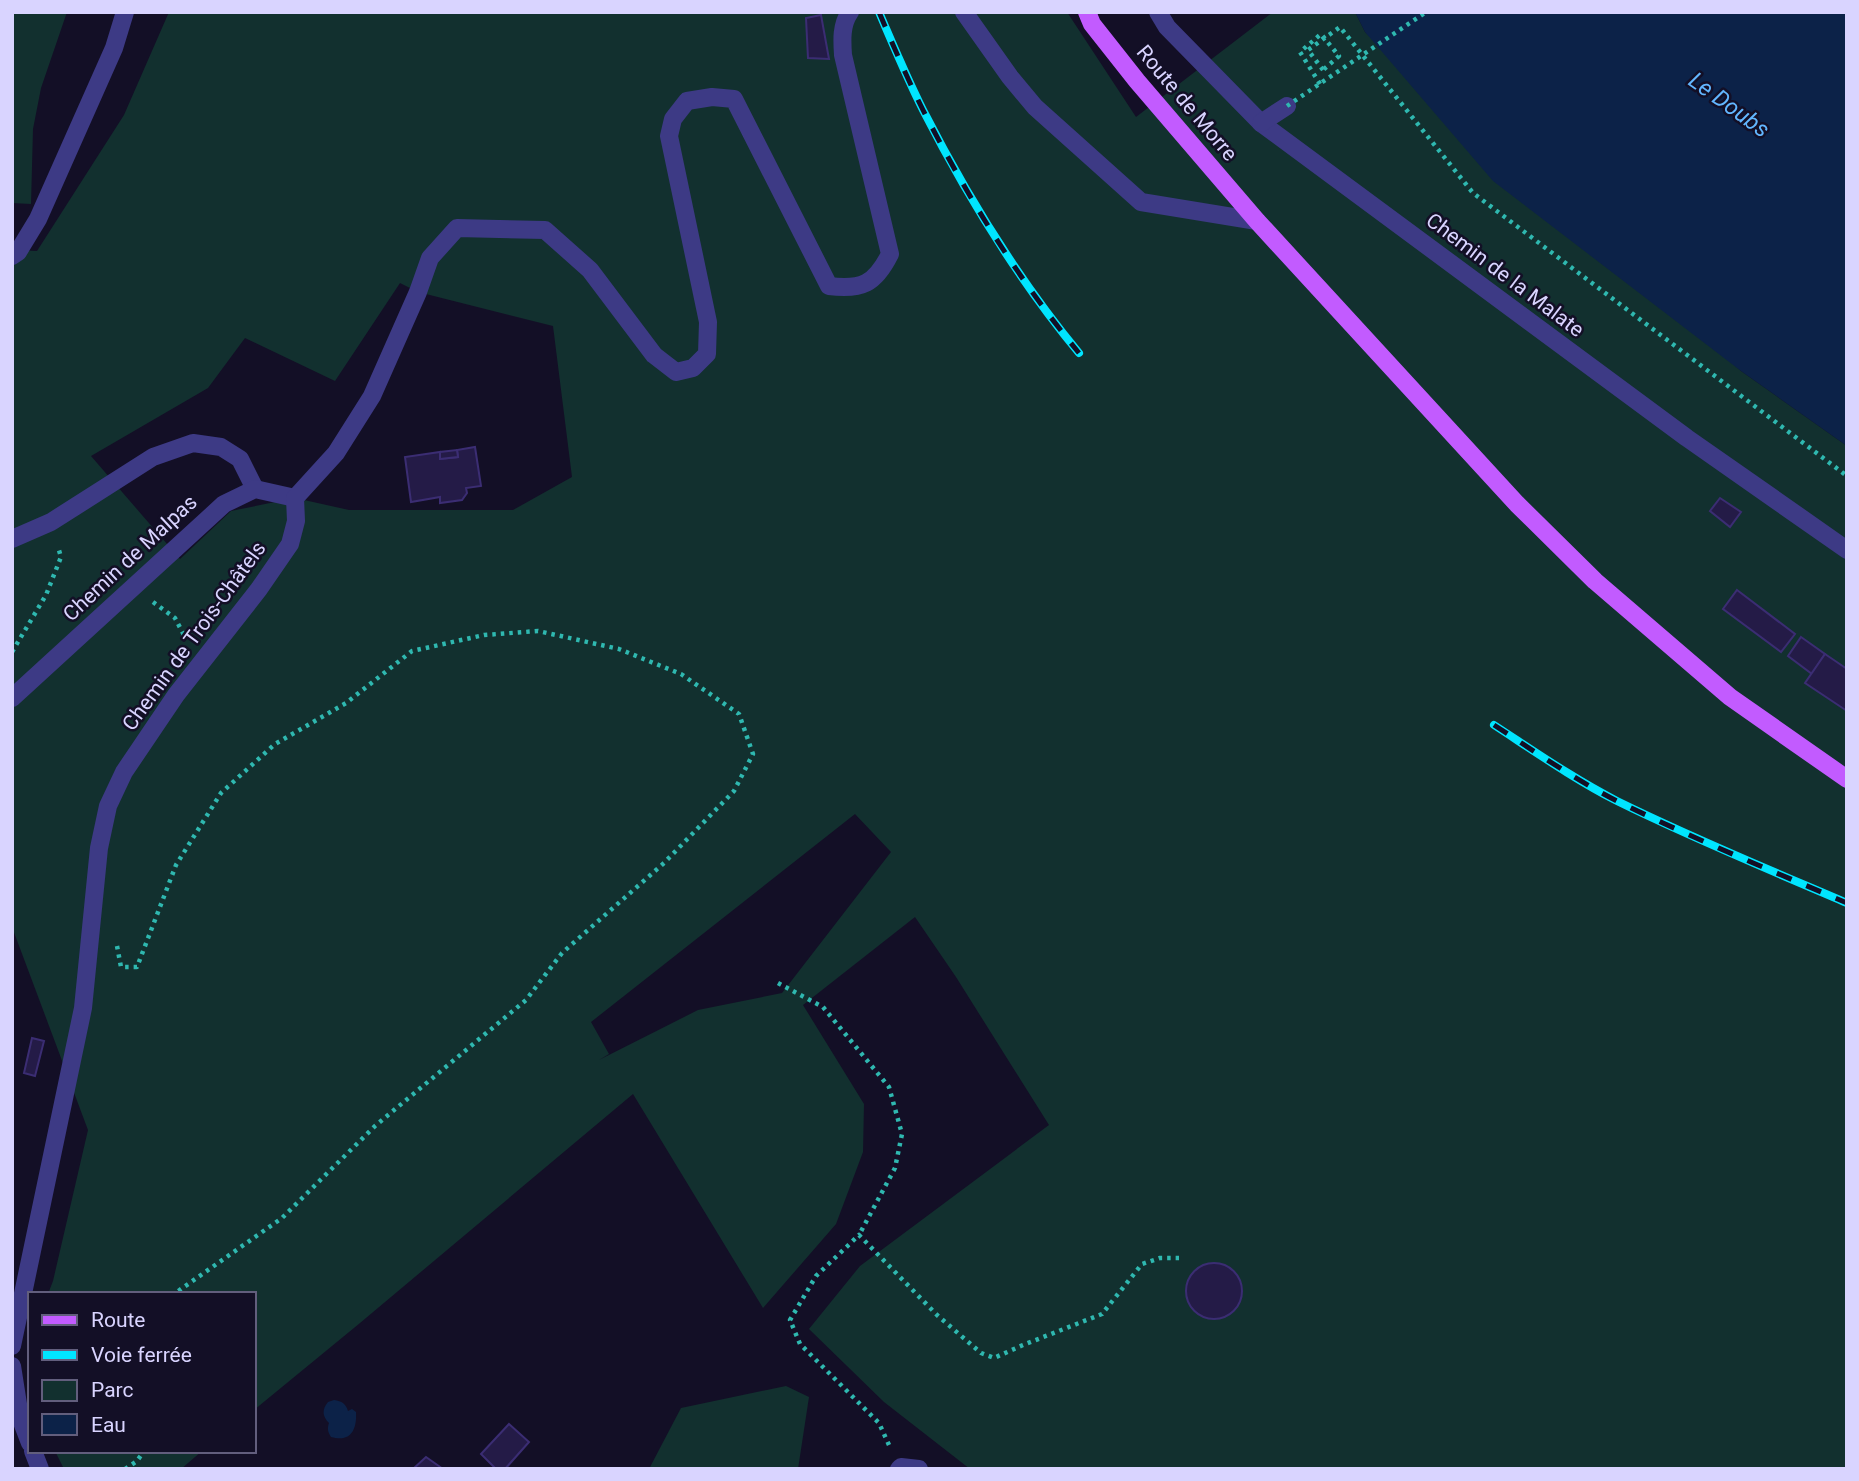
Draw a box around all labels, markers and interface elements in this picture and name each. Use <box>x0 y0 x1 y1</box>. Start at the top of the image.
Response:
street label: Route de Morre <box>1132 40 1242 166</box>
water label: Le Doubs <box>1683 67 1775 143</box>
street label: Chemin de la Malate <box>1422 208 1588 342</box>
street label: Chemin de Malpas <box>58 490 202 626</box>
street label: Chemin de Trois-Châtels <box>117 537 271 735</box>
legend <box>28 1292 256 1453</box>
text: Route <box>91 1308 146 1332</box>
text: Voie ferrée <box>91 1343 192 1367</box>
text: Parc <box>91 1378 133 1402</box>
text: Eau <box>91 1413 126 1437</box>

